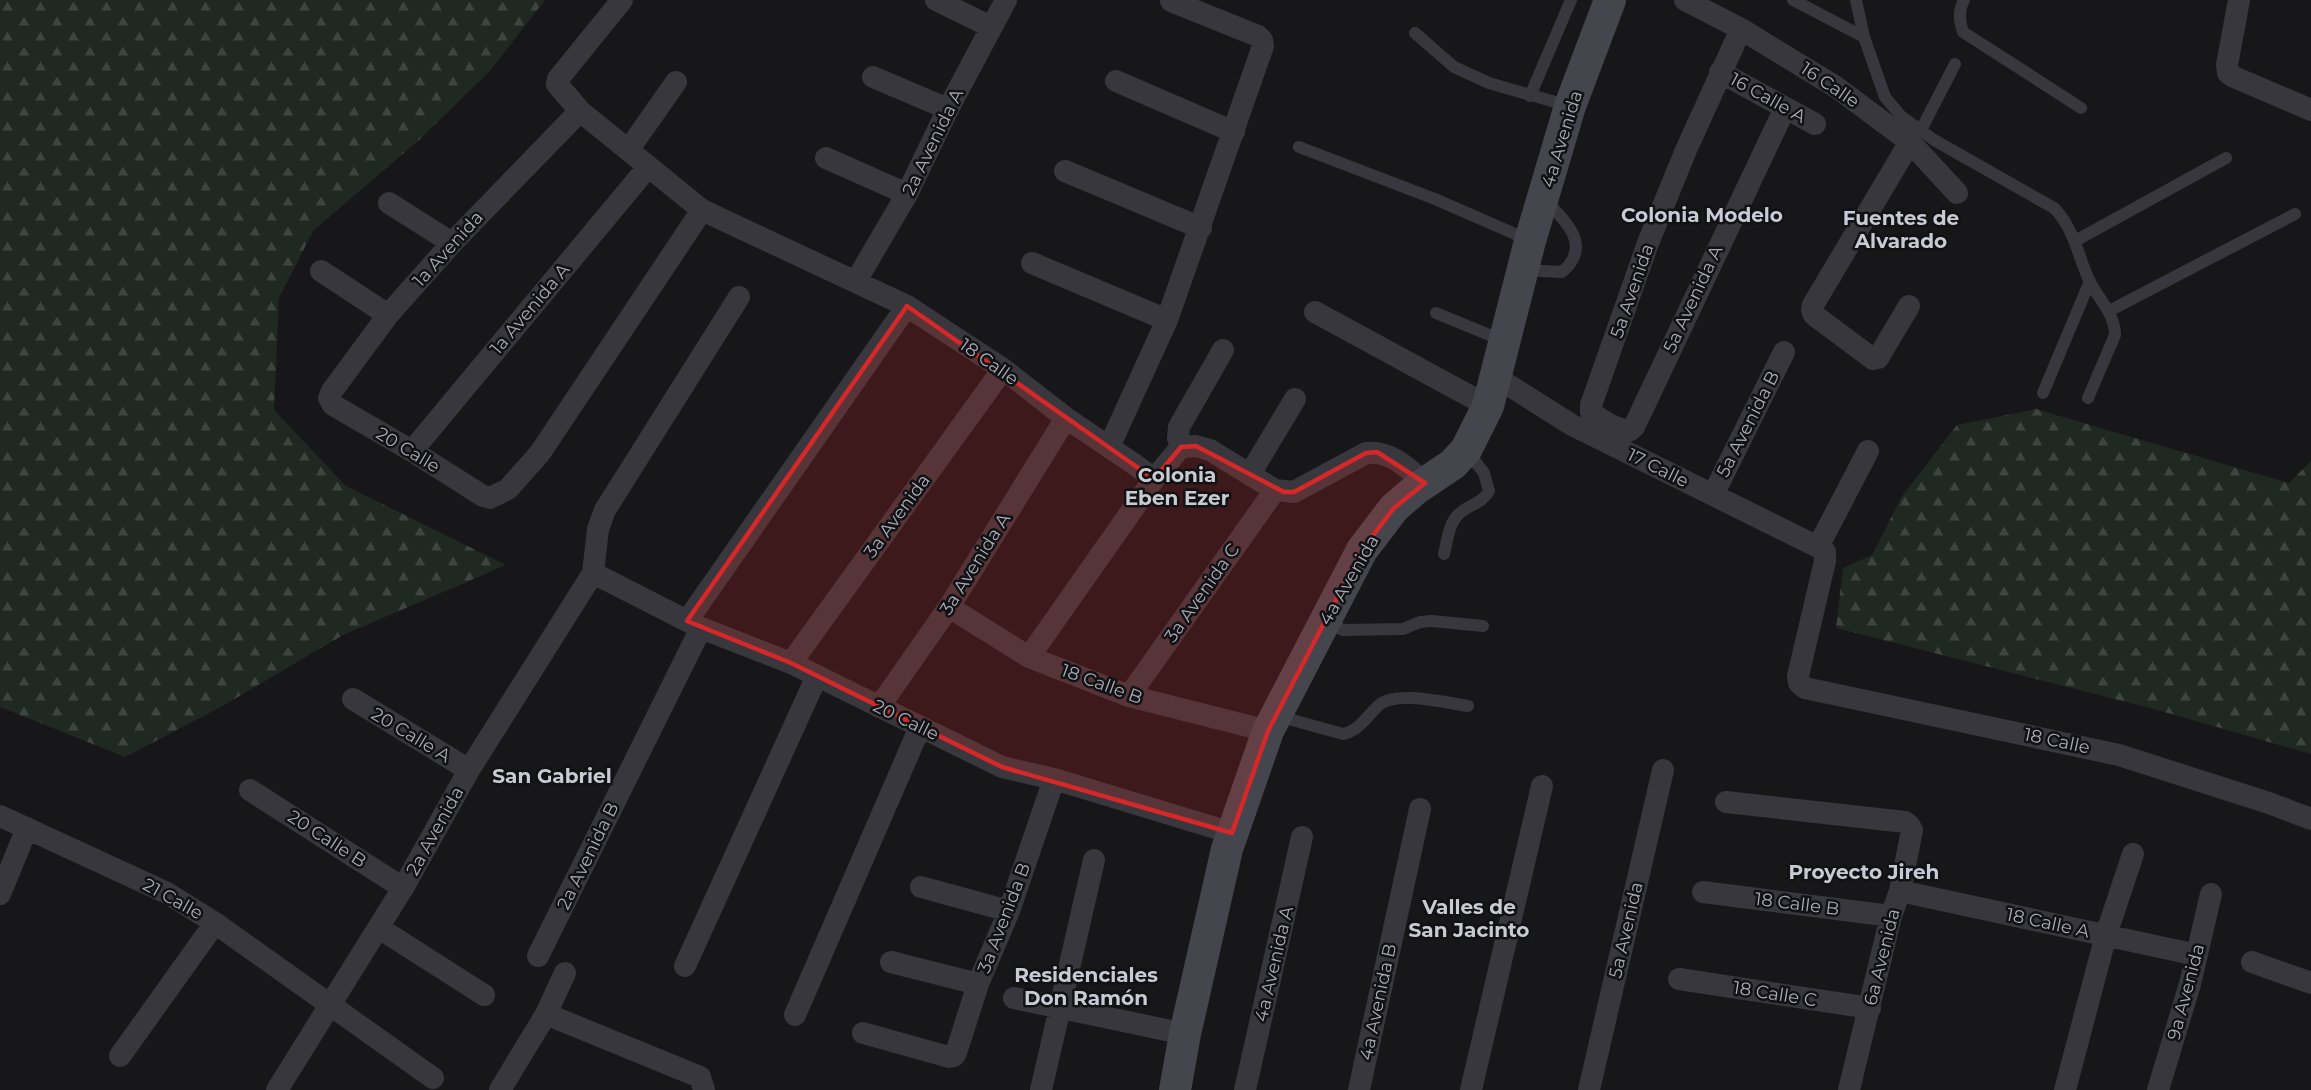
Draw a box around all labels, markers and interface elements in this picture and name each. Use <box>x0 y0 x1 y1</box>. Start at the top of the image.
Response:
street label: 16 Calle <box>1796 57 1864 113</box>
street label: 16 Calle A <box>1726 68 1810 128</box>
street label: 2a Avenida A <box>898 85 968 199</box>
street label: 4a Avenida <box>1537 88 1587 190</box>
district label: Colonia Modelo <box>1621 203 1783 227</box>
district label: Fuentes de Alvarado <box>1843 206 1959 253</box>
street label: 1a Avenida <box>408 207 488 291</box>
street label: 5a Avenida <box>1606 241 1658 341</box>
street label: 5a Avenida A <box>1659 242 1727 356</box>
street label: 1a Avenida A <box>486 259 575 359</box>
street label: 18 Calle <box>955 334 1023 390</box>
street label: 5a Avenida B <box>1712 367 1784 481</box>
street label: 20 Calle <box>372 422 444 478</box>
street label: 17 Calle <box>1624 444 1692 492</box>
district label: Colonia Eben Ezer <box>1125 463 1230 510</box>
street label: 3a Avenida <box>859 470 935 562</box>
street label: 3a Avenida A <box>935 509 1015 619</box>
street label: 4a Avenida <box>1314 531 1384 629</box>
street label: 3a Avenida C <box>1160 539 1244 647</box>
street label: 18 Calle B <box>1058 659 1146 709</box>
street label: 20 Calle <box>869 695 943 745</box>
street label: 20 Calle A <box>368 703 455 767</box>
street label: 18 Calle <box>2022 723 2092 759</box>
district label: San Gabriel <box>492 764 612 788</box>
street label: 2a Avenida <box>402 783 468 879</box>
street label: 2a Avenida B <box>553 799 623 913</box>
street label: 20 Calle B <box>284 806 370 872</box>
street label: 3a Avenida B <box>973 860 1035 976</box>
district label: Proyecto Jireh <box>1789 860 1939 884</box>
street label: 21 Calle <box>139 874 207 924</box>
street label: 5a Avenida <box>1604 880 1648 980</box>
street label: 18 Calle B <box>1754 888 1840 920</box>
district label: Valles de San Jacinto <box>1409 895 1529 942</box>
street label: 18 Calle A <box>2005 903 2092 943</box>
street label: 4a Avenida A <box>1250 904 1298 1024</box>
street label: 6a Avenida <box>1859 906 1905 1008</box>
street label: 9a Avenida <box>2163 941 2209 1043</box>
street label: 4a Avenida B <box>1355 942 1401 1062</box>
district label: Residenciales Don Ramón <box>1014 963 1158 1010</box>
street label: 18 Calle C <box>1732 977 1818 1011</box>

